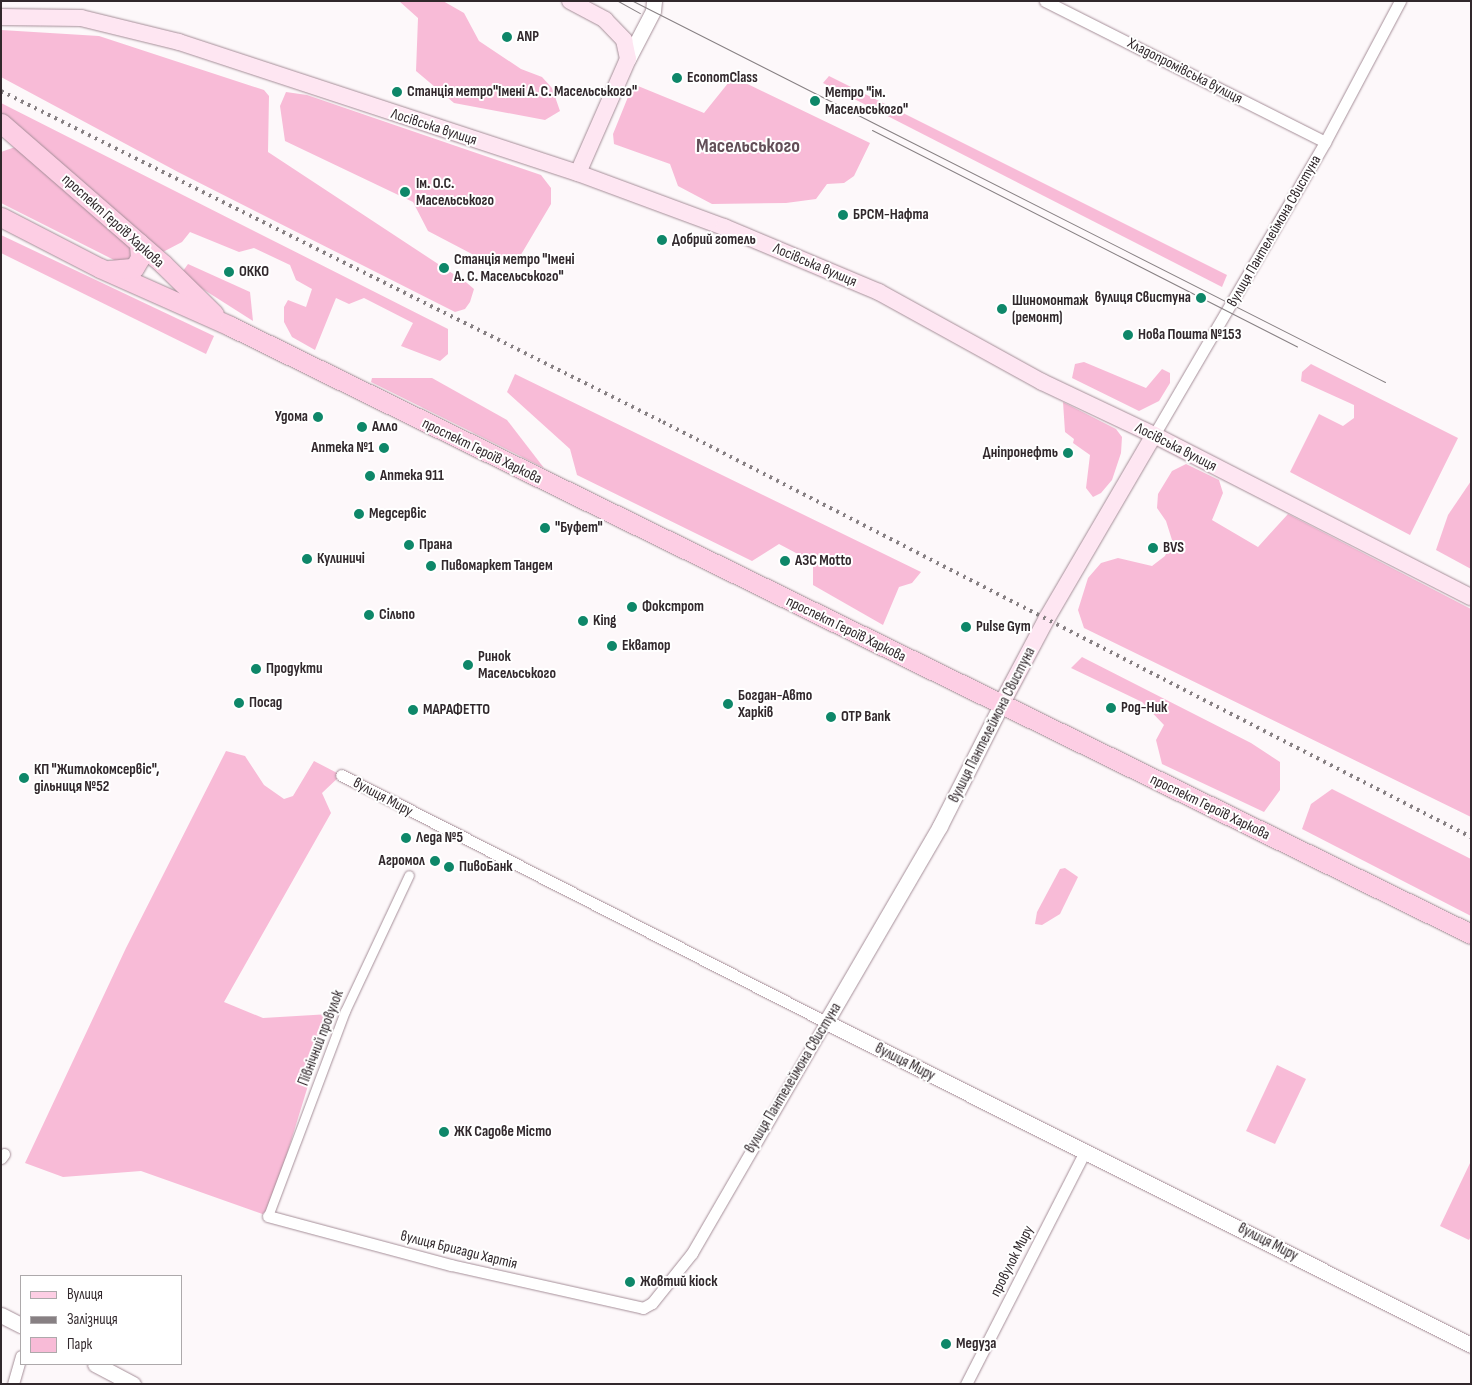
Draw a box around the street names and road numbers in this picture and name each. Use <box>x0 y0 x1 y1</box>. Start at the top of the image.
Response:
street label: Хладопромівська вулиця <box>1124 34 1246 108</box>
street label: Лосівська вулиця <box>389 105 479 149</box>
street label: вулиця Пантелеймона Свистуна <box>1223 152 1325 310</box>
street label: проспект Героїв Харкова <box>58 170 168 272</box>
street label: Лосівська вулиця <box>770 239 860 291</box>
street label: проспект Героїв Харкова <box>419 414 545 488</box>
street label: Лосівська вулиця <box>1132 419 1220 475</box>
street label: проспект Героїв Харкова <box>783 592 909 666</box>
street label: вулиця Пантелеймона Свистуна <box>945 644 1039 806</box>
street label: проспект Героїв Харкова <box>1147 770 1273 844</box>
street label: вулиця Миру <box>350 774 416 820</box>
street label: Північний провулок <box>295 988 347 1088</box>
street label: вулиця Пантелеймона Свистуна <box>741 1000 845 1156</box>
street label: вулиця Миру <box>872 1039 938 1085</box>
street label: вулиця Миру <box>1235 1219 1301 1265</box>
street label: провулок Миру <box>986 1222 1038 1300</box>
street label: вулиця Бригади Хартія <box>399 1227 519 1273</box>

